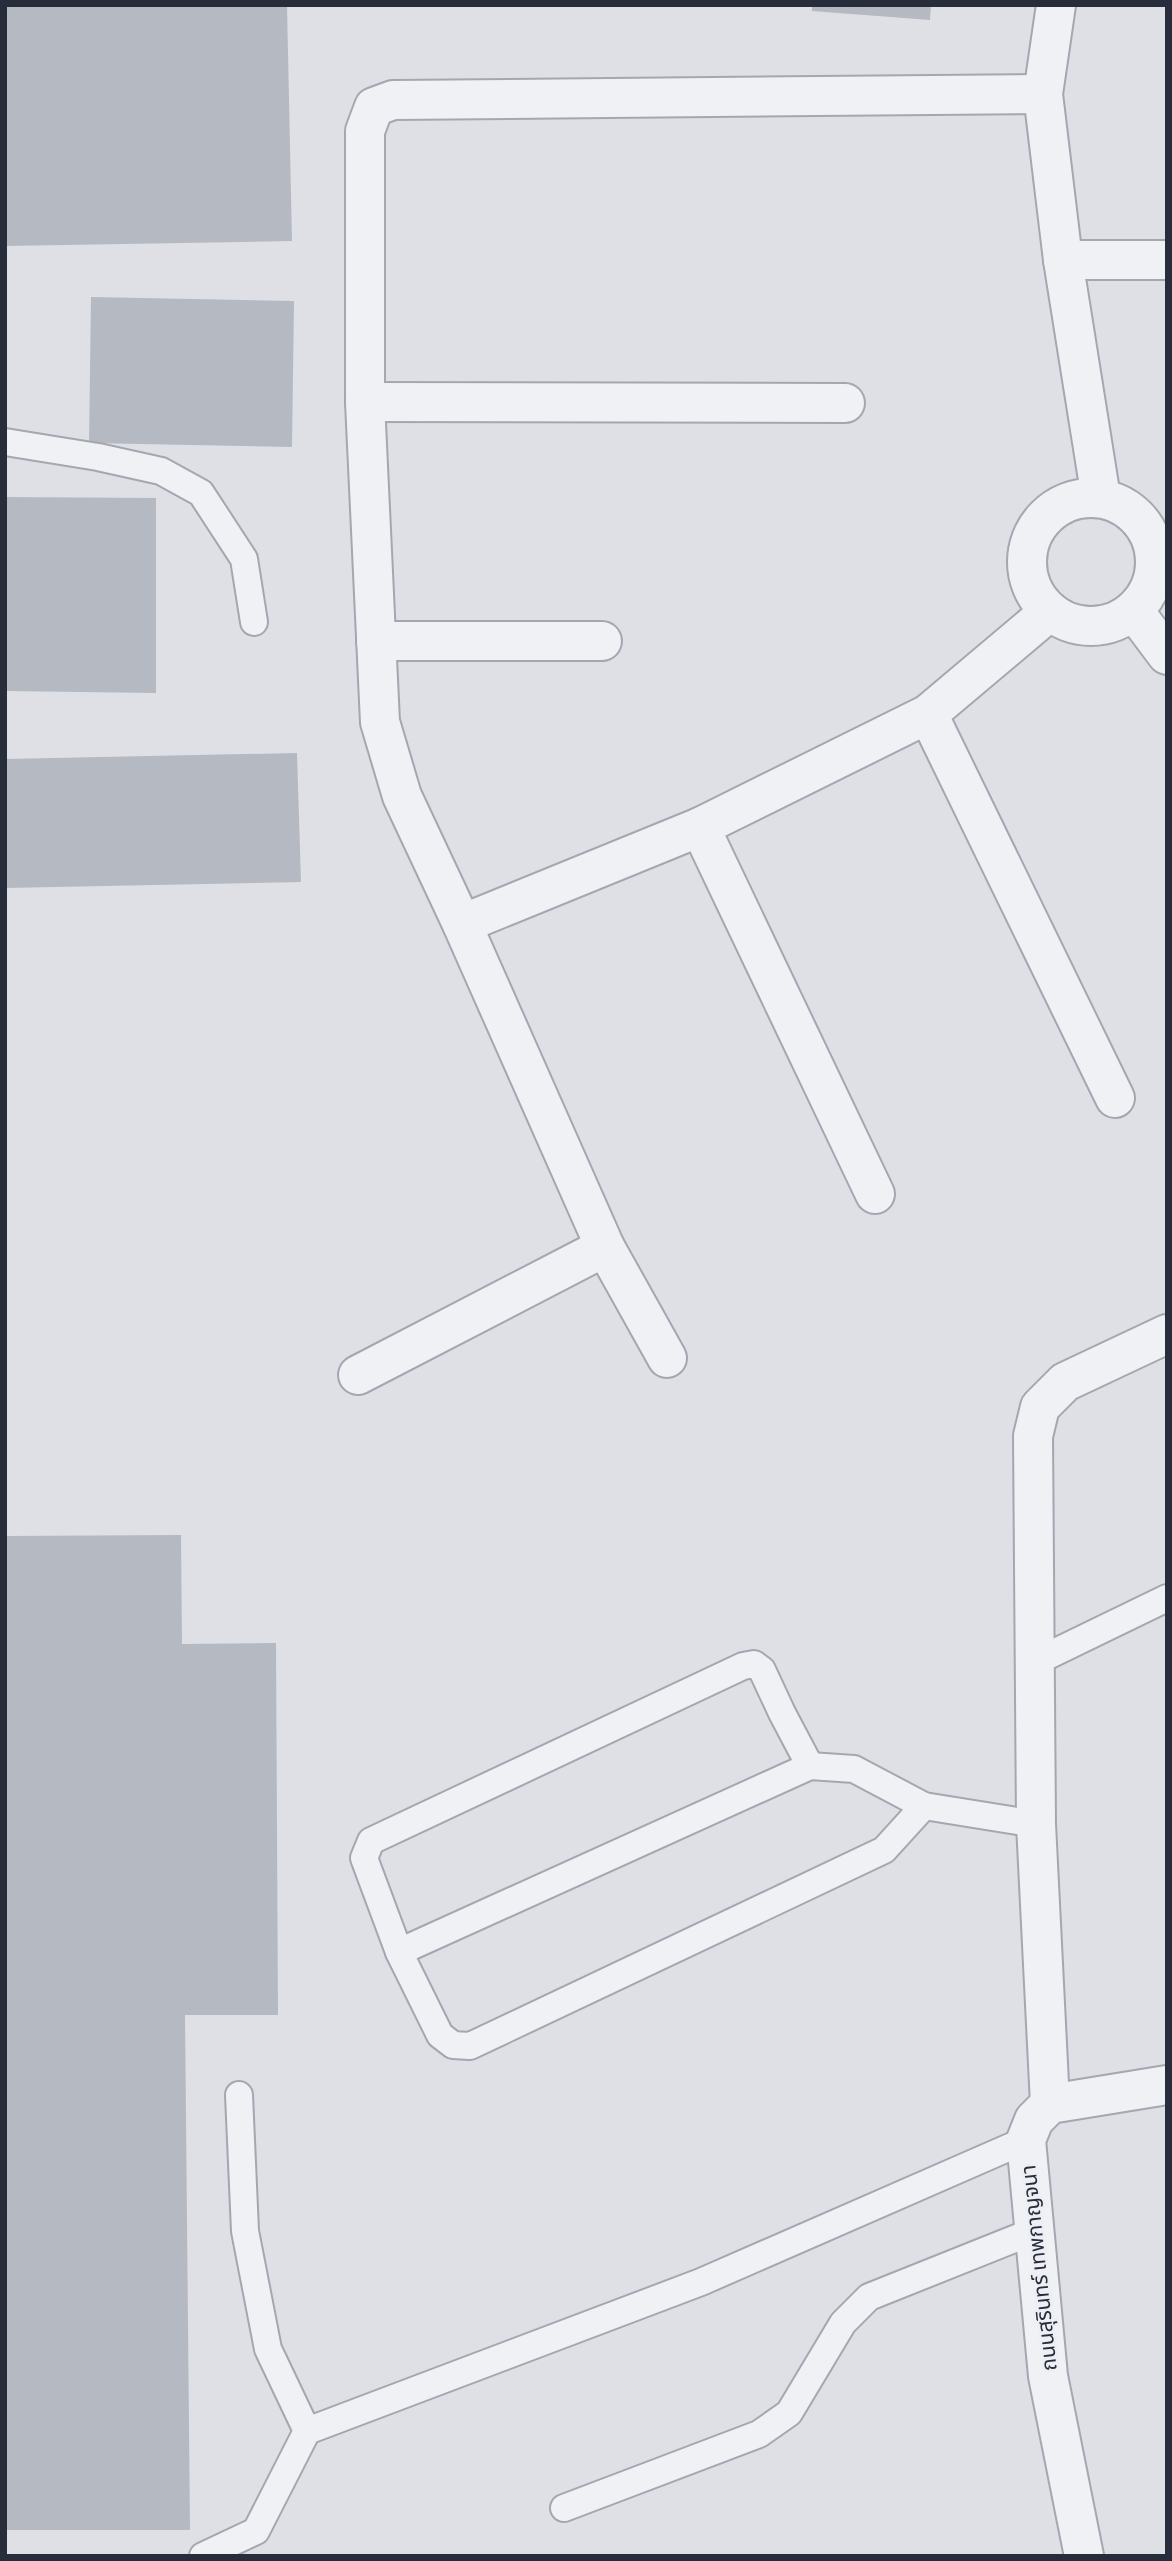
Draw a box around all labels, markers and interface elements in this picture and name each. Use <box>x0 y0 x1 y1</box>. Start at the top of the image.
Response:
street label: ถนนสุรินทร์ เทพกาญจนา <box>1014 2164 1063 2372</box>

